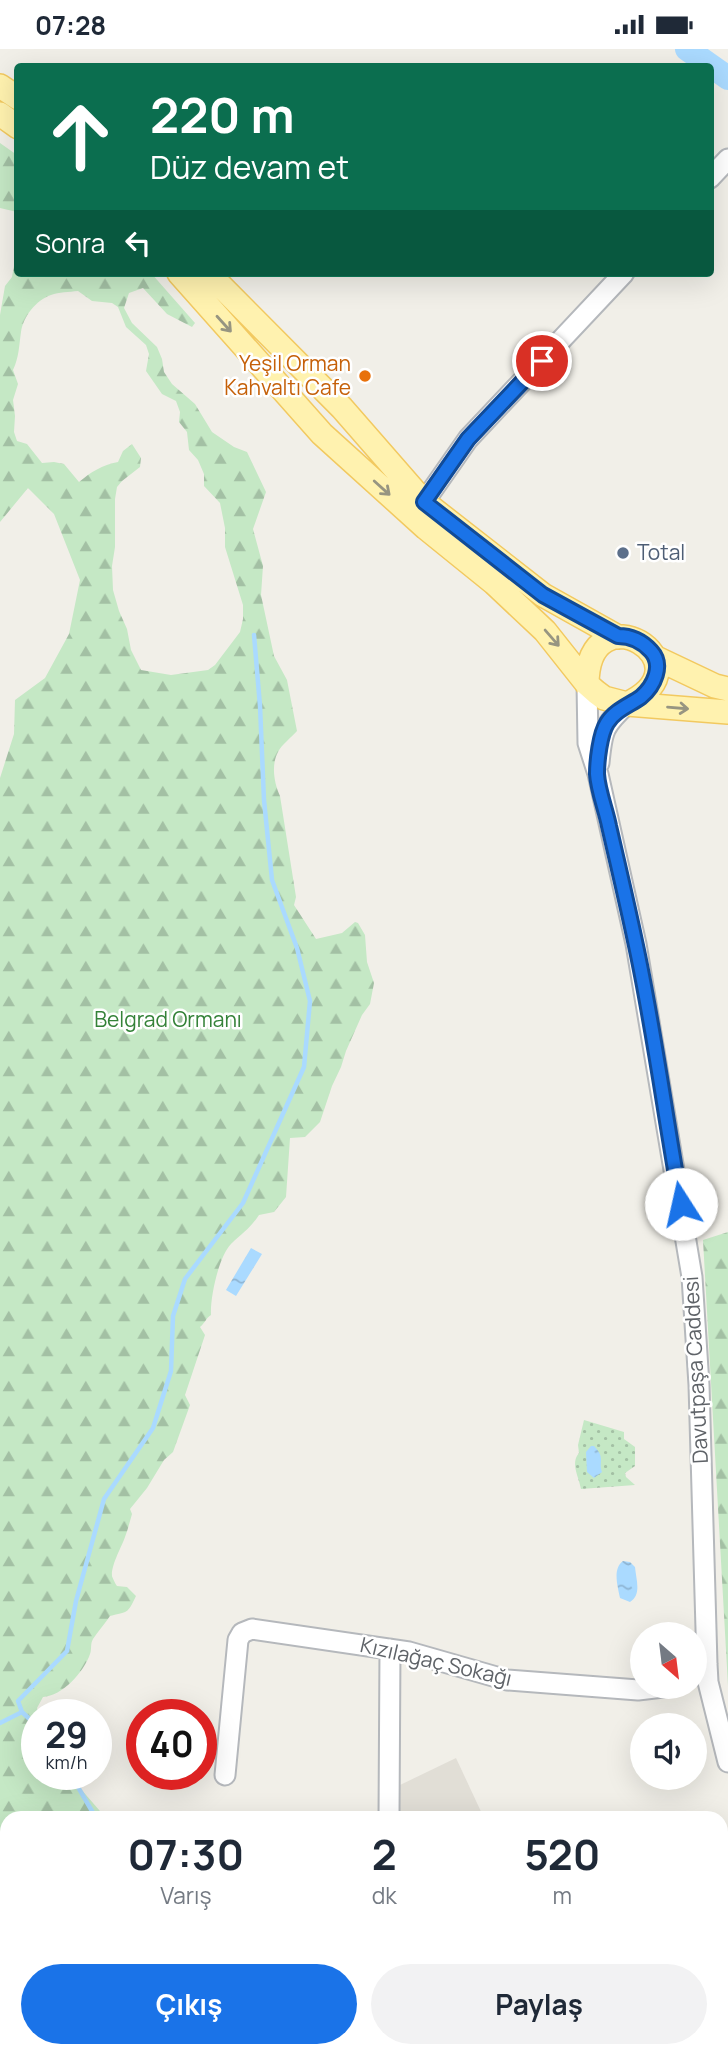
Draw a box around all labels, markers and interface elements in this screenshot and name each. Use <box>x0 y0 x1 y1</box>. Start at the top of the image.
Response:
text: 07:28 <box>35 7 106 43</box>
text: 220 m <box>150 81 294 148</box>
icon: ahead <box>35 91 126 182</box>
text: Düz devam et <box>150 145 349 189</box>
icon: left <box>119 224 157 262</box>
text: Sonra <box>35 225 105 261</box>
one-way arrow <box>216 315 232 333</box>
pin <box>512 331 572 391</box>
icon: arrive <box>523 342 561 380</box>
place label: Yeşil Orman Kahvaltı Cafe <box>224 349 351 401</box>
marker: Yeşil Orman Kahvaltı Cafe <box>357 368 373 384</box>
one-way arrow <box>372 479 390 495</box>
place label: Total <box>637 538 685 566</box>
marker: Total <box>615 545 631 561</box>
one-way arrow <box>544 629 560 647</box>
one-way arrow <box>666 702 688 715</box>
park label: Belgrad Ormanı <box>94 1005 242 1033</box>
position arrow <box>644 1167 718 1241</box>
street label: Davutpaşa Caddesi <box>676 1276 714 1464</box>
north arrow <box>630 1622 707 1699</box>
map controls <box>630 1622 707 1790</box>
street label: Kızılağaç Sokağı <box>358 1630 515 1692</box>
speed limit sign: 40 <box>126 1699 217 1790</box>
text: 29 <box>45 1711 88 1759</box>
button: sound <box>630 1713 707 1790</box>
text: km/h <box>46 1750 87 1774</box>
text: 07:30 <box>128 1825 244 1883</box>
text: 2 <box>372 1825 397 1883</box>
text: 520 <box>524 1825 600 1883</box>
text: Varış <box>160 1879 211 1911</box>
text: dk <box>372 1879 397 1911</box>
text: m <box>553 1879 572 1911</box>
button: Çıkış <box>21 1964 357 2044</box>
button: Paylaş <box>371 1964 707 2044</box>

